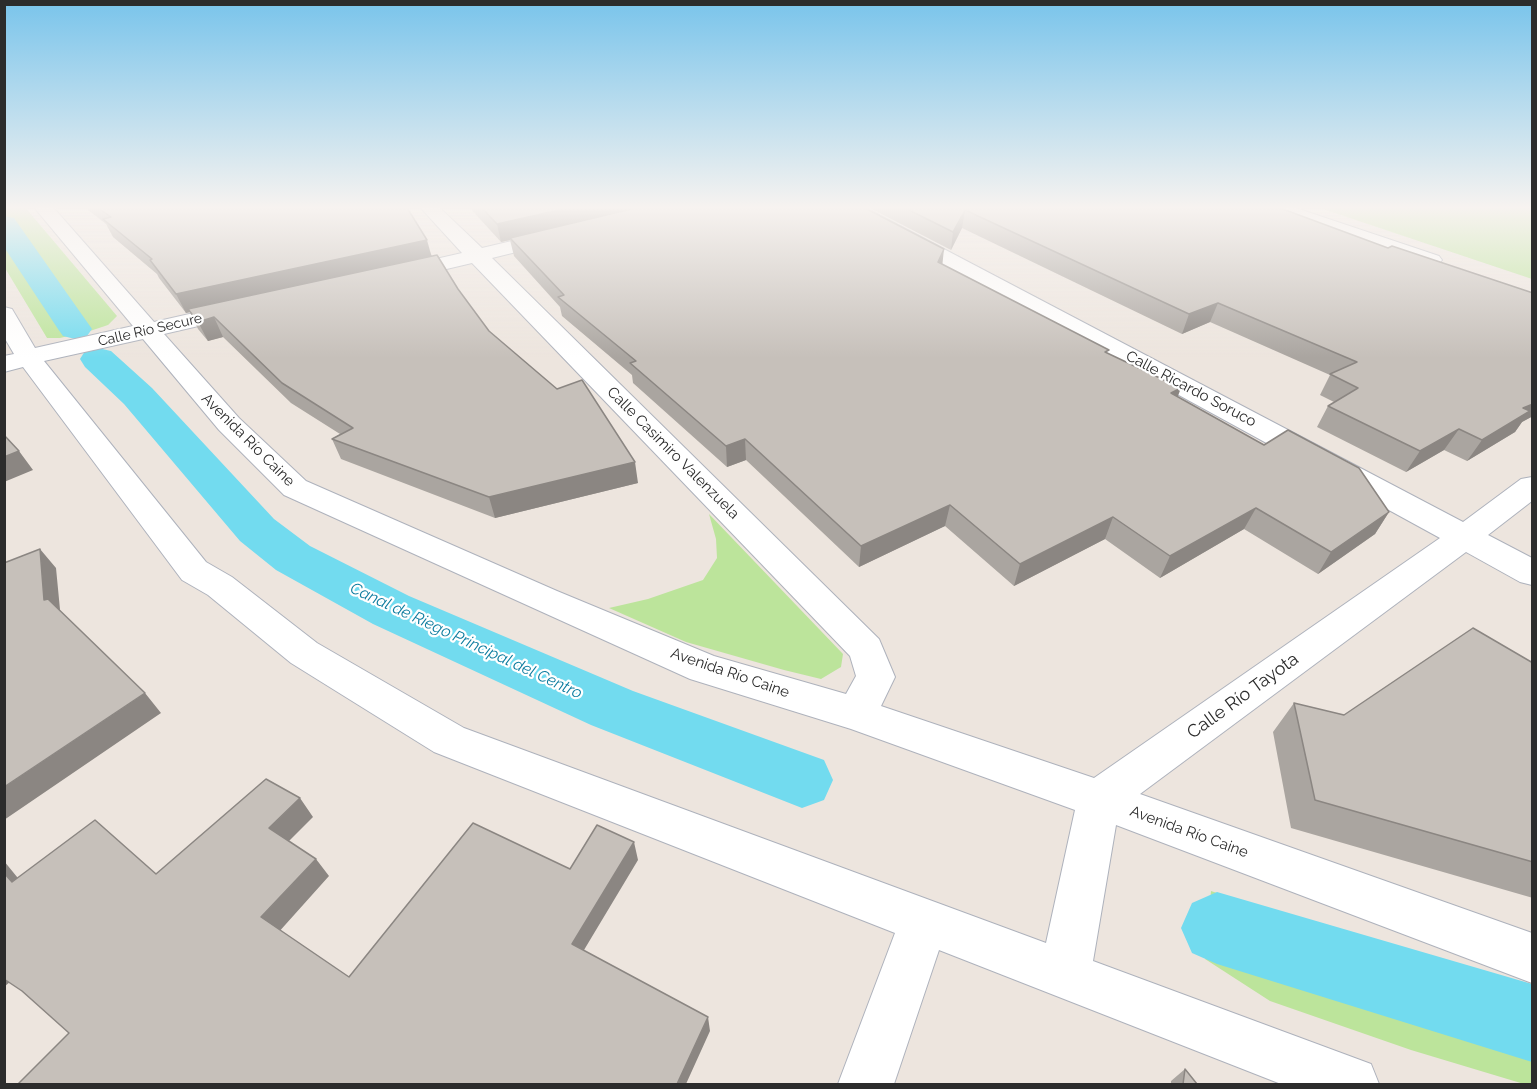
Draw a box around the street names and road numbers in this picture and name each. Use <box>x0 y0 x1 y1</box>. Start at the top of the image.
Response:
street label: Calle Río Secure <box>96 310 204 350</box>
street label: Calle Ricardo Soruco <box>1123 347 1259 431</box>
street label: Calle Casimiro Valenzuela <box>603 383 743 523</box>
street label: Avenida Río Caine <box>198 390 298 490</box>
street label: Avenida Río Caine <box>668 644 792 702</box>
street label: Calle Río Tayota <box>1183 648 1303 744</box>
street label: Avenida Río Caine <box>1127 802 1251 862</box>

